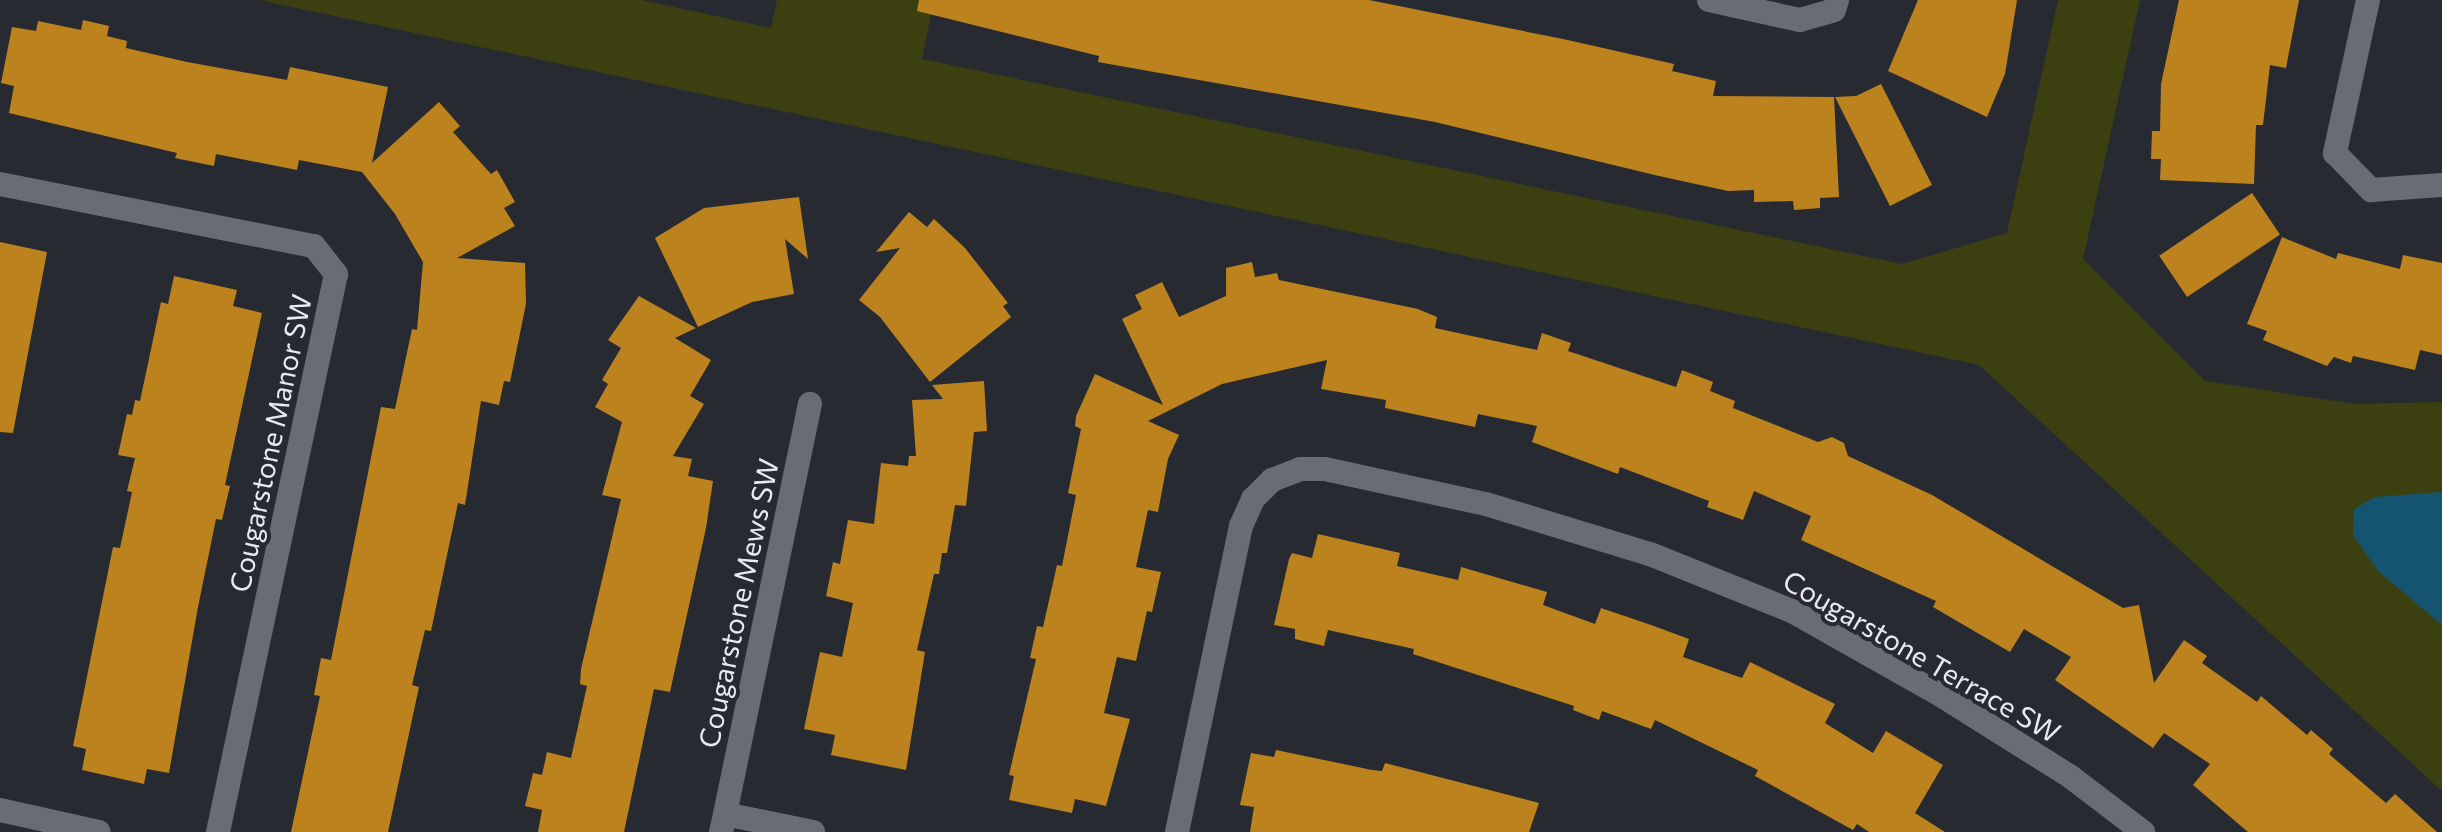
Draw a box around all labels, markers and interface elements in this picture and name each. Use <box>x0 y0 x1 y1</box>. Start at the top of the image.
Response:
street label: Cougarstone Manor SW <box>222 291 318 595</box>
street label: Cougarstone Mews SW <box>691 455 785 751</box>
street label: Cougarstone Terrace SW <box>1777 563 2067 749</box>

